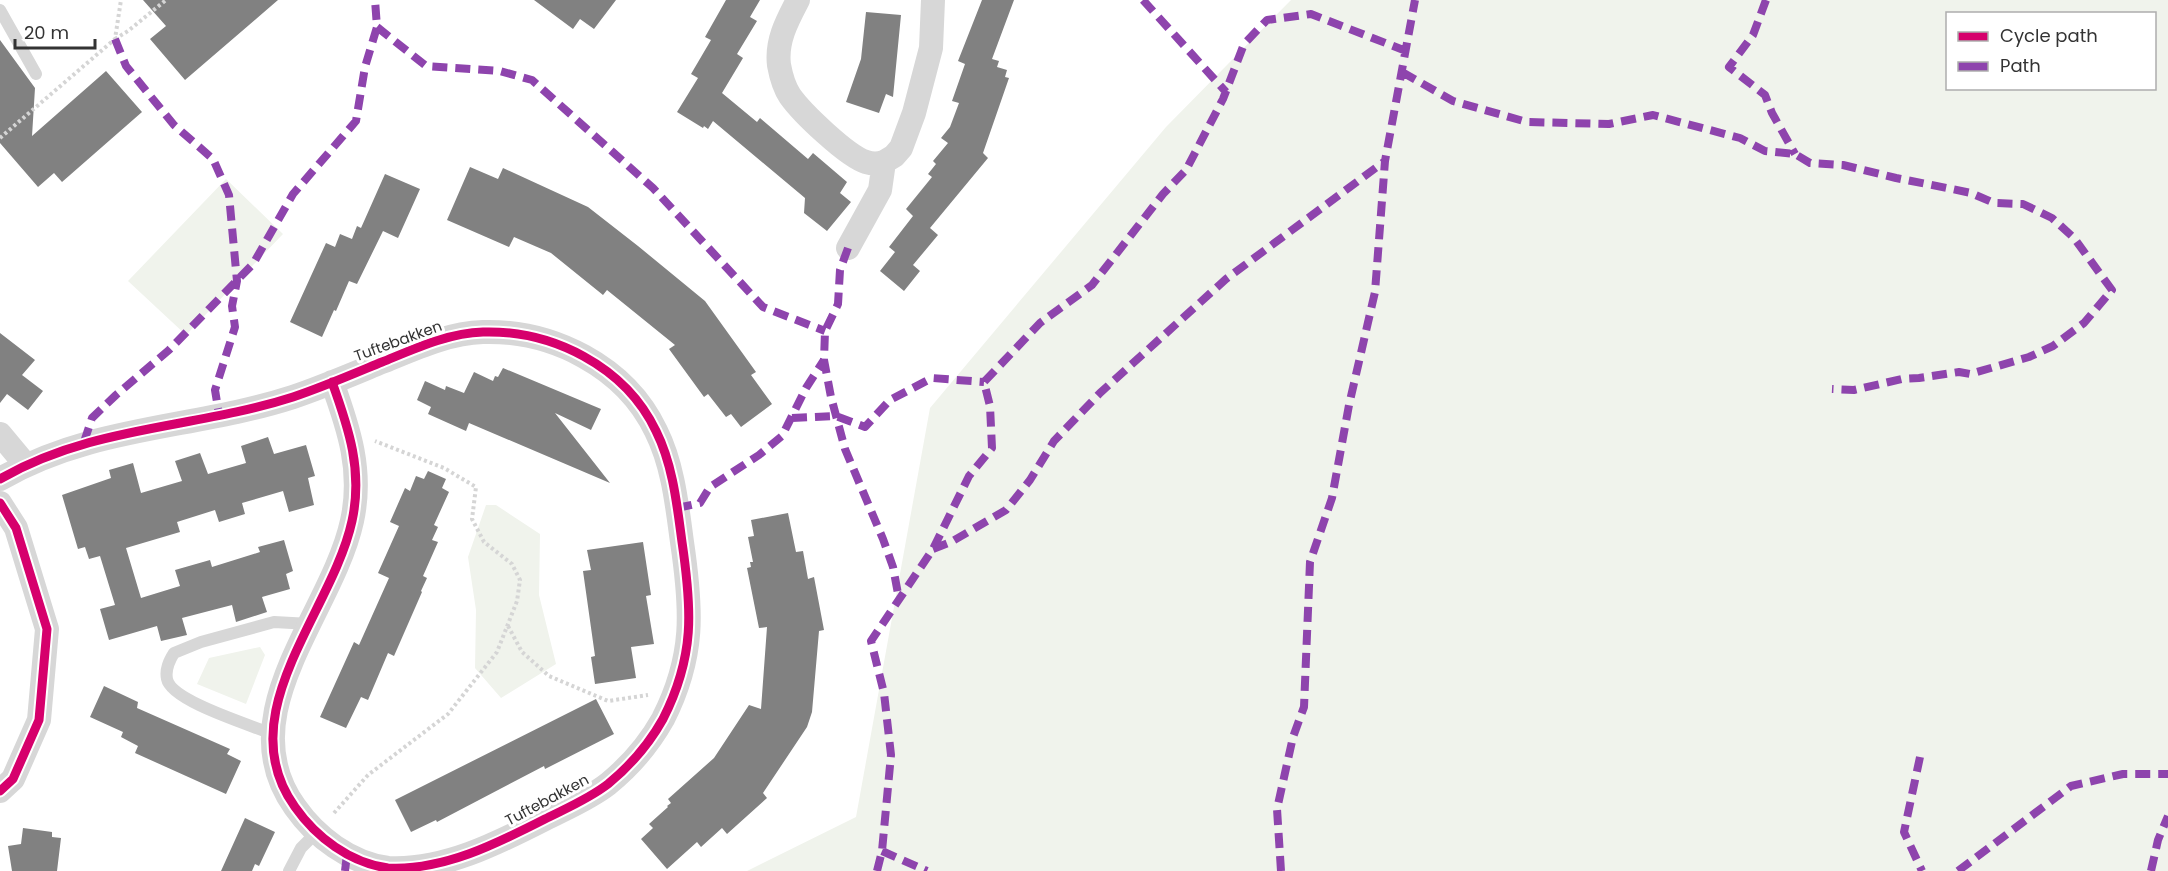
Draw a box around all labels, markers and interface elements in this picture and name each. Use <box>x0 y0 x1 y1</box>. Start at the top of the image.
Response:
scale bar <box>15 12 94 50</box>
legend <box>1946 12 2156 90</box>
text: 20 m <box>24 20 69 45</box>
text: Cycle path <box>2000 23 2098 48</box>
text: Path <box>2000 53 2041 78</box>
street label: Tuftebakken <box>351 315 445 366</box>
street label: Tuftebakken <box>501 769 592 830</box>

